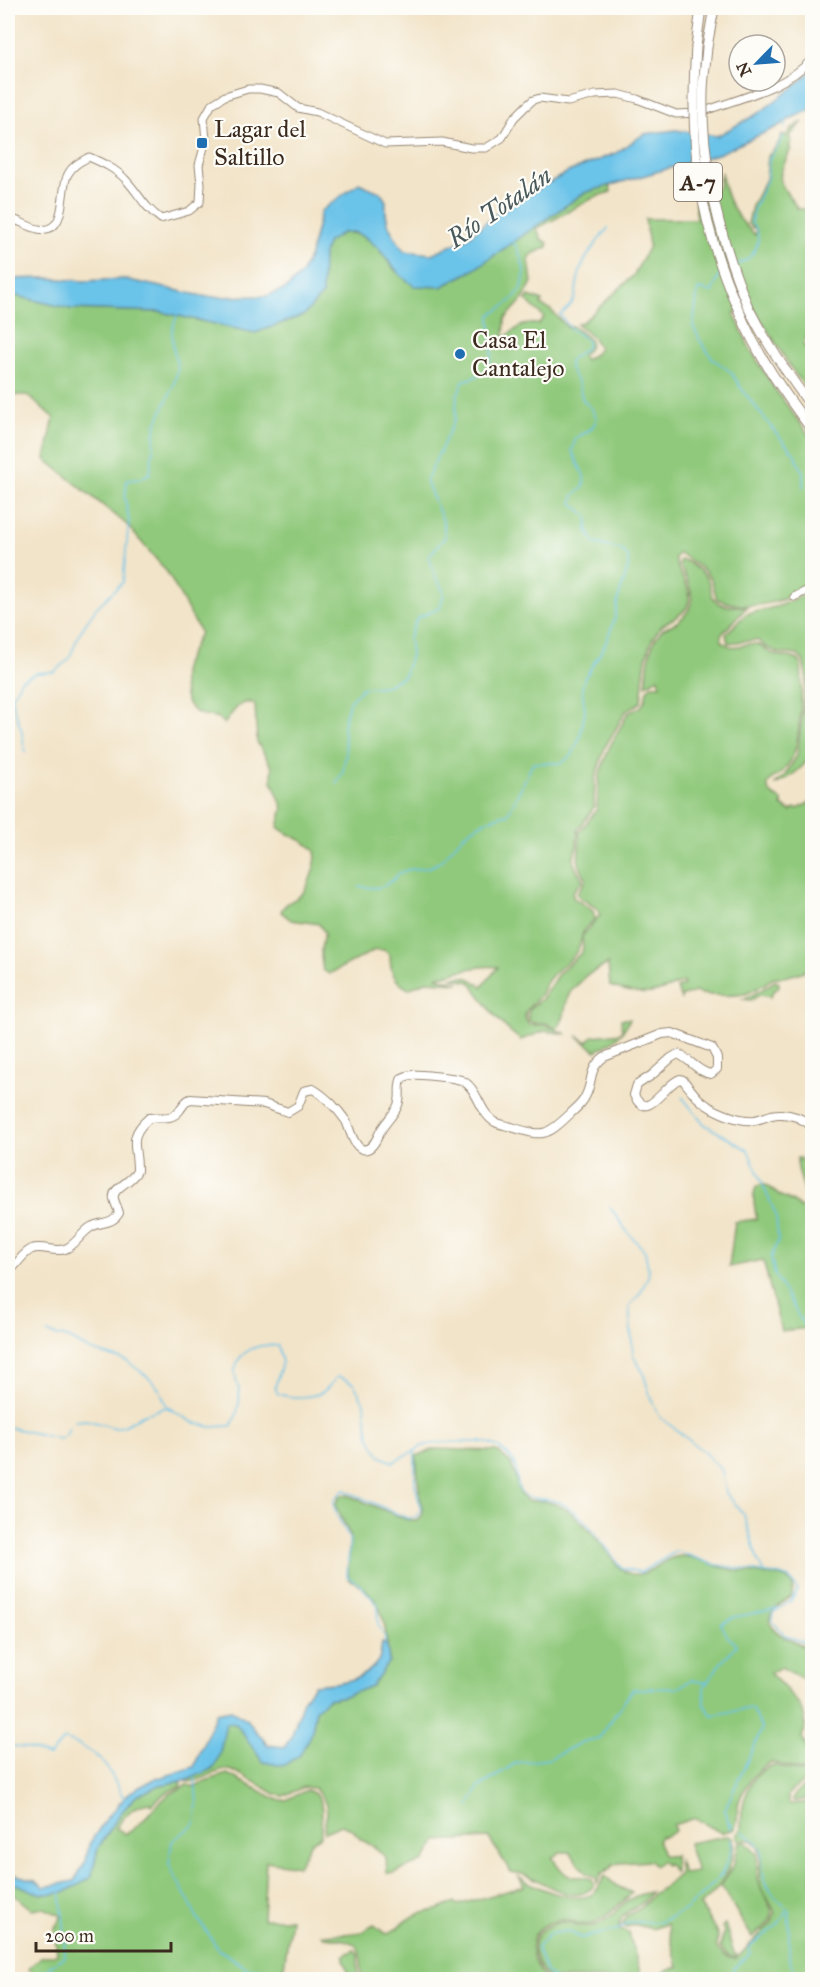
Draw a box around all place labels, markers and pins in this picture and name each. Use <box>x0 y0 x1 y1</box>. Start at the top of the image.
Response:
place label: Lagar del Saltillo <box>214 114 306 172</box>
marker: Lagar del Saltillo <box>195 136 209 150</box>
place label: Casa El Cantalejo <box>472 325 565 383</box>
marker: Casa El Cantalejo <box>453 347 467 361</box>

